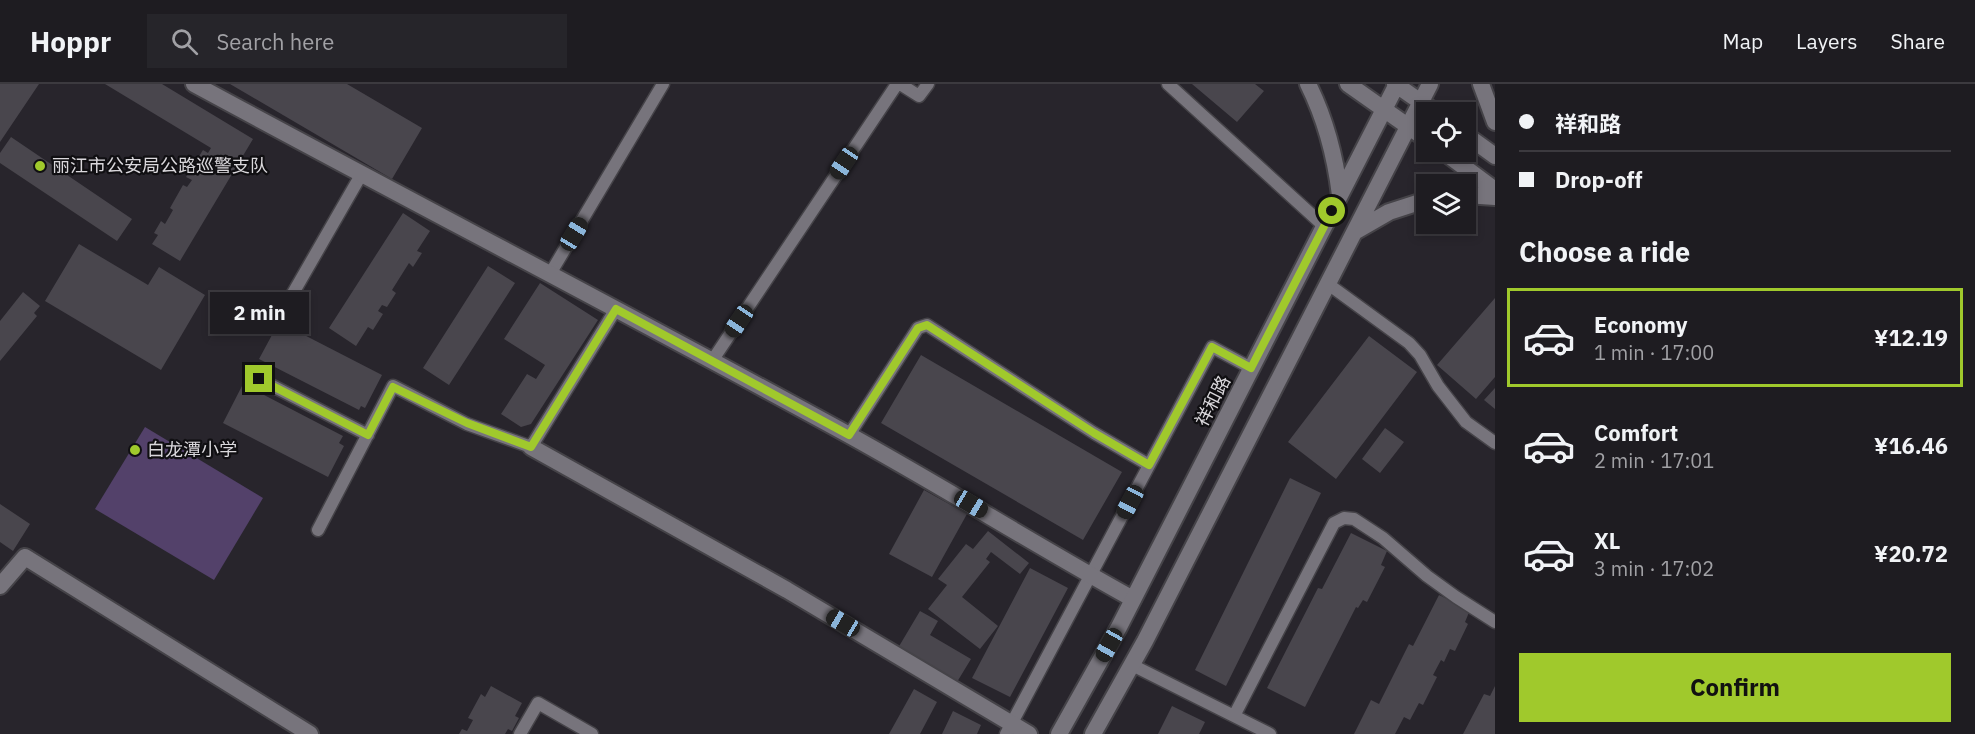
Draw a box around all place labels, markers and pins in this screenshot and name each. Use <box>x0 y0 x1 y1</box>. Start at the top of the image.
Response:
place label: 丽江市公安局公路巡警支队 <box>52 154 268 177</box>
marker: 丽江市公安局公路巡警支队 <box>33 159 47 173</box>
place label: 白龙潭小学 <box>147 438 237 461</box>
marker: 白龙潭小学 <box>128 443 142 457</box>

